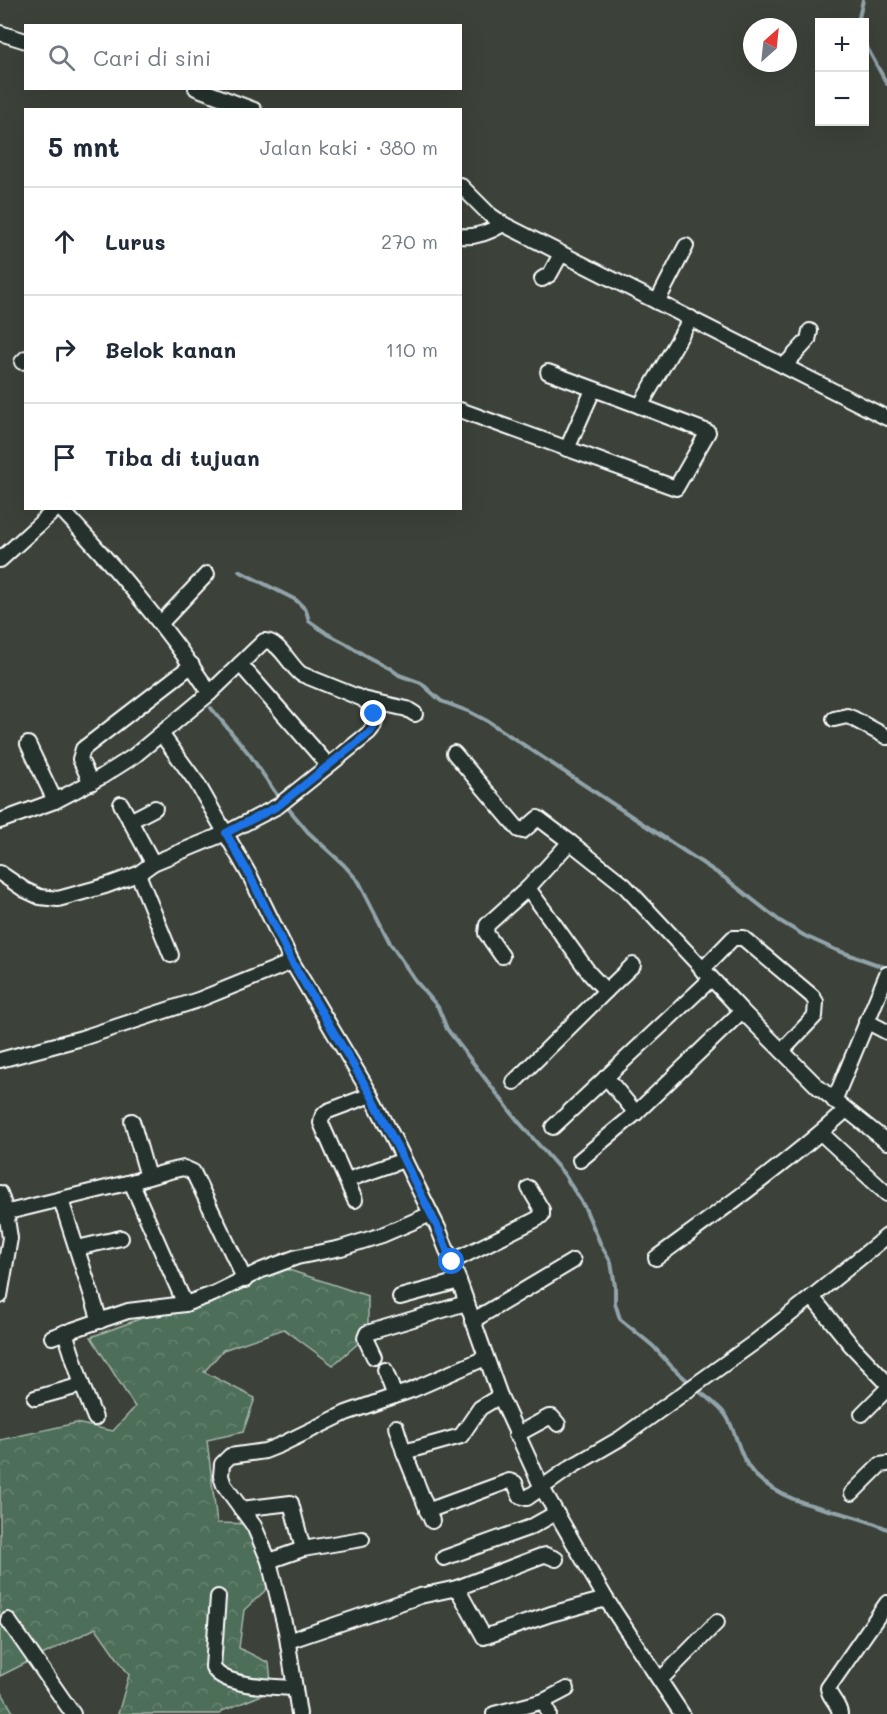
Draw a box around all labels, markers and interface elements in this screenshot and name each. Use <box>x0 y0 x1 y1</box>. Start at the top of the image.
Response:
north arrow <box>743 18 797 72</box>
map controls <box>815 18 869 126</box>
button: + <box>815 18 869 72</box>
search box <box>24 24 462 90</box>
icon: search <box>45 41 78 74</box>
text: Cari di sini <box>93 43 211 72</box>
button: − <box>815 72 869 126</box>
text: 5 mnt <box>48 130 120 164</box>
text: Jalan kaki · 380 m <box>260 134 438 160</box>
icon: ahead <box>48 225 81 258</box>
text: Lurus <box>105 227 166 256</box>
text: 270 m <box>381 228 438 254</box>
icon: right <box>48 333 81 366</box>
text: Belok kanan <box>105 335 236 364</box>
text: 110 m <box>385 336 438 362</box>
icon: arrive <box>48 441 81 474</box>
text: Tiba di tujuan <box>105 443 260 472</box>
route end <box>360 700 386 726</box>
route start <box>438 1248 464 1274</box>

